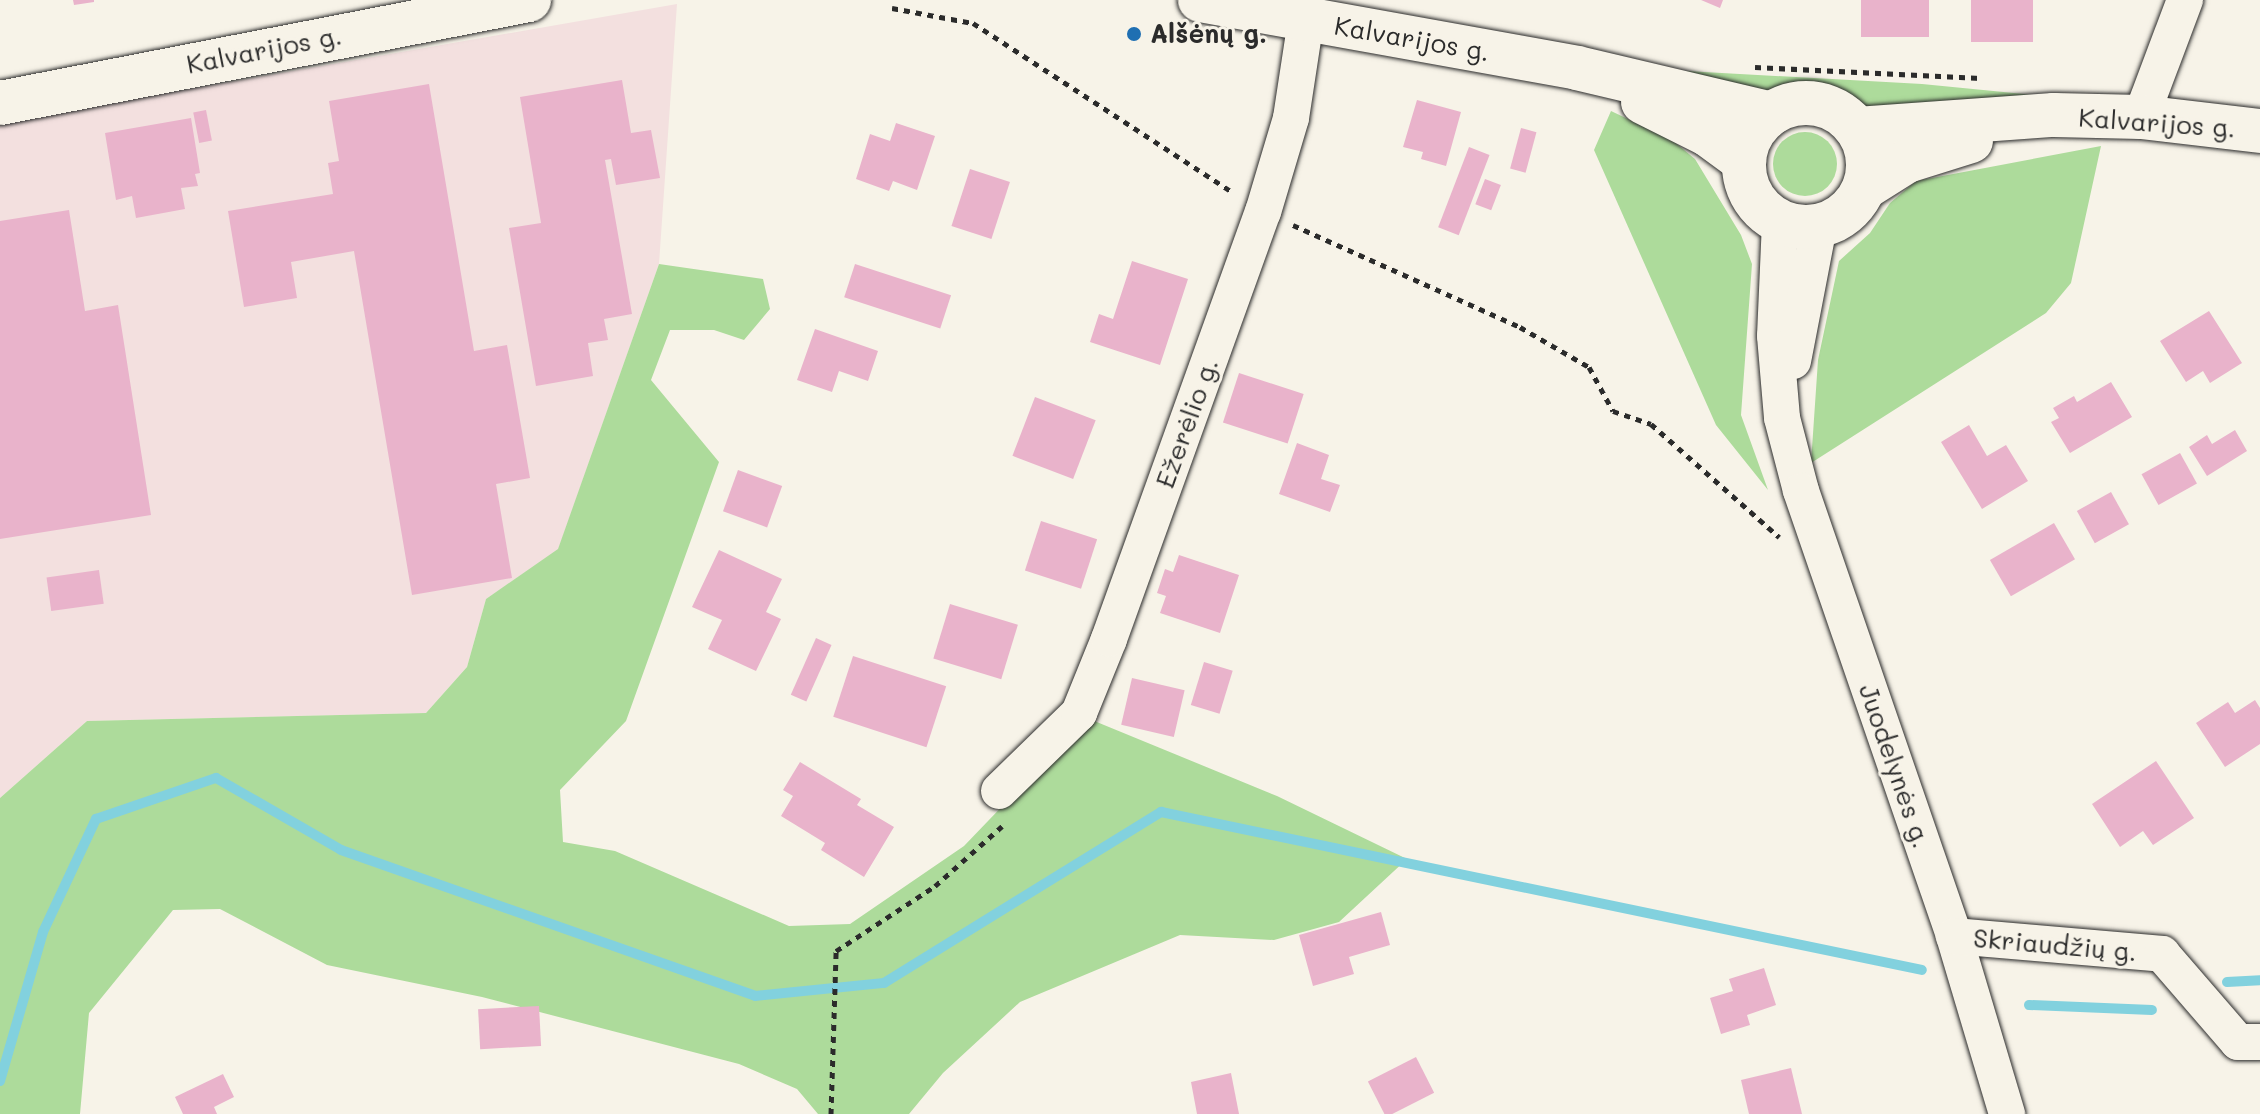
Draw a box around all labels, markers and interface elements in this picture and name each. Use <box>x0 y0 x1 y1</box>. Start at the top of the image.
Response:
street label: Kalvarijos g. <box>1332 10 1492 68</box>
place label: Alšėnų g. <box>1150 18 1267 50</box>
street label: Kalvarijos g. <box>184 20 344 80</box>
marker: Alšėnų g. <box>1125 25 1143 43</box>
street label: Kalvarijos g. <box>2077 102 2237 144</box>
street label: Ežerėlio g. <box>1149 354 1225 492</box>
street label: Juodelynės g. <box>1852 680 1938 852</box>
street label: Skriaudžių g. <box>1972 922 2138 968</box>

